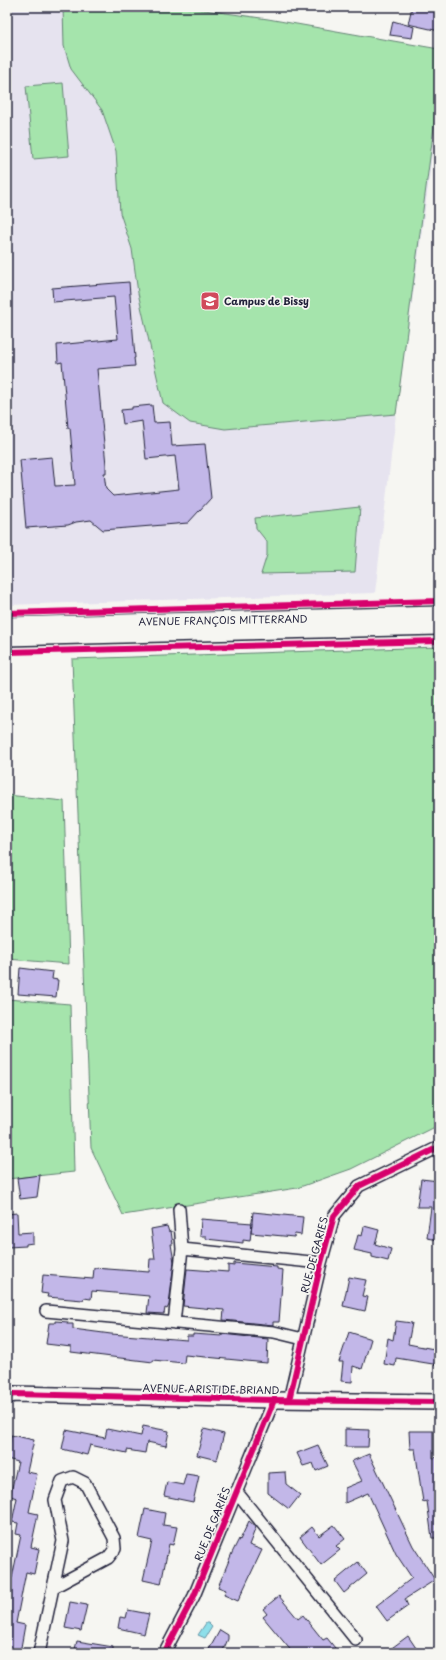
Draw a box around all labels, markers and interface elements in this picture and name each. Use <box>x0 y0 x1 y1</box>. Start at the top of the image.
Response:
school or university icon: Campus de Bissy <box>199 290 221 312</box>
place label: Campus de Bissy <box>224 293 309 308</box>
street label: AVENUE FRANÇOIS MITTERRAND <box>138 611 308 628</box>
street label: RUE DE GARIES <box>296 1215 331 1295</box>
street label: AVENUE ARISTIDE BRIAND <box>143 1380 280 1397</box>
street label: RUE DE GARIÈS <box>190 1484 233 1563</box>

